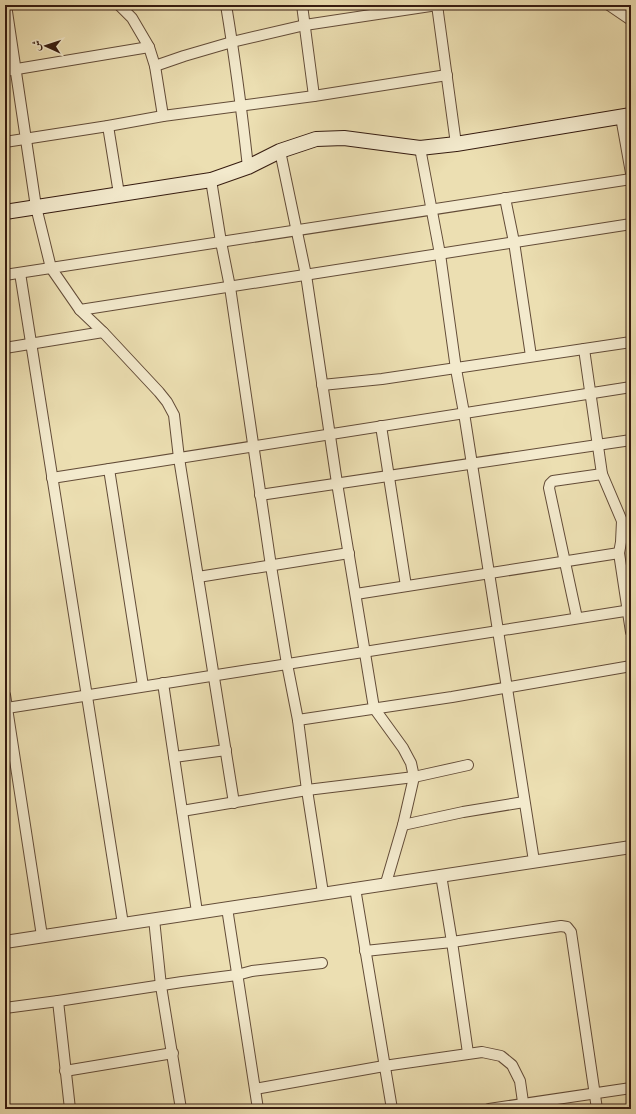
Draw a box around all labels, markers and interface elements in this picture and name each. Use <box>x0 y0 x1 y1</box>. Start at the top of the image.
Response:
north arrow <box>26 26 66 66</box>
text: ش <box>30 40 44 51</box>

